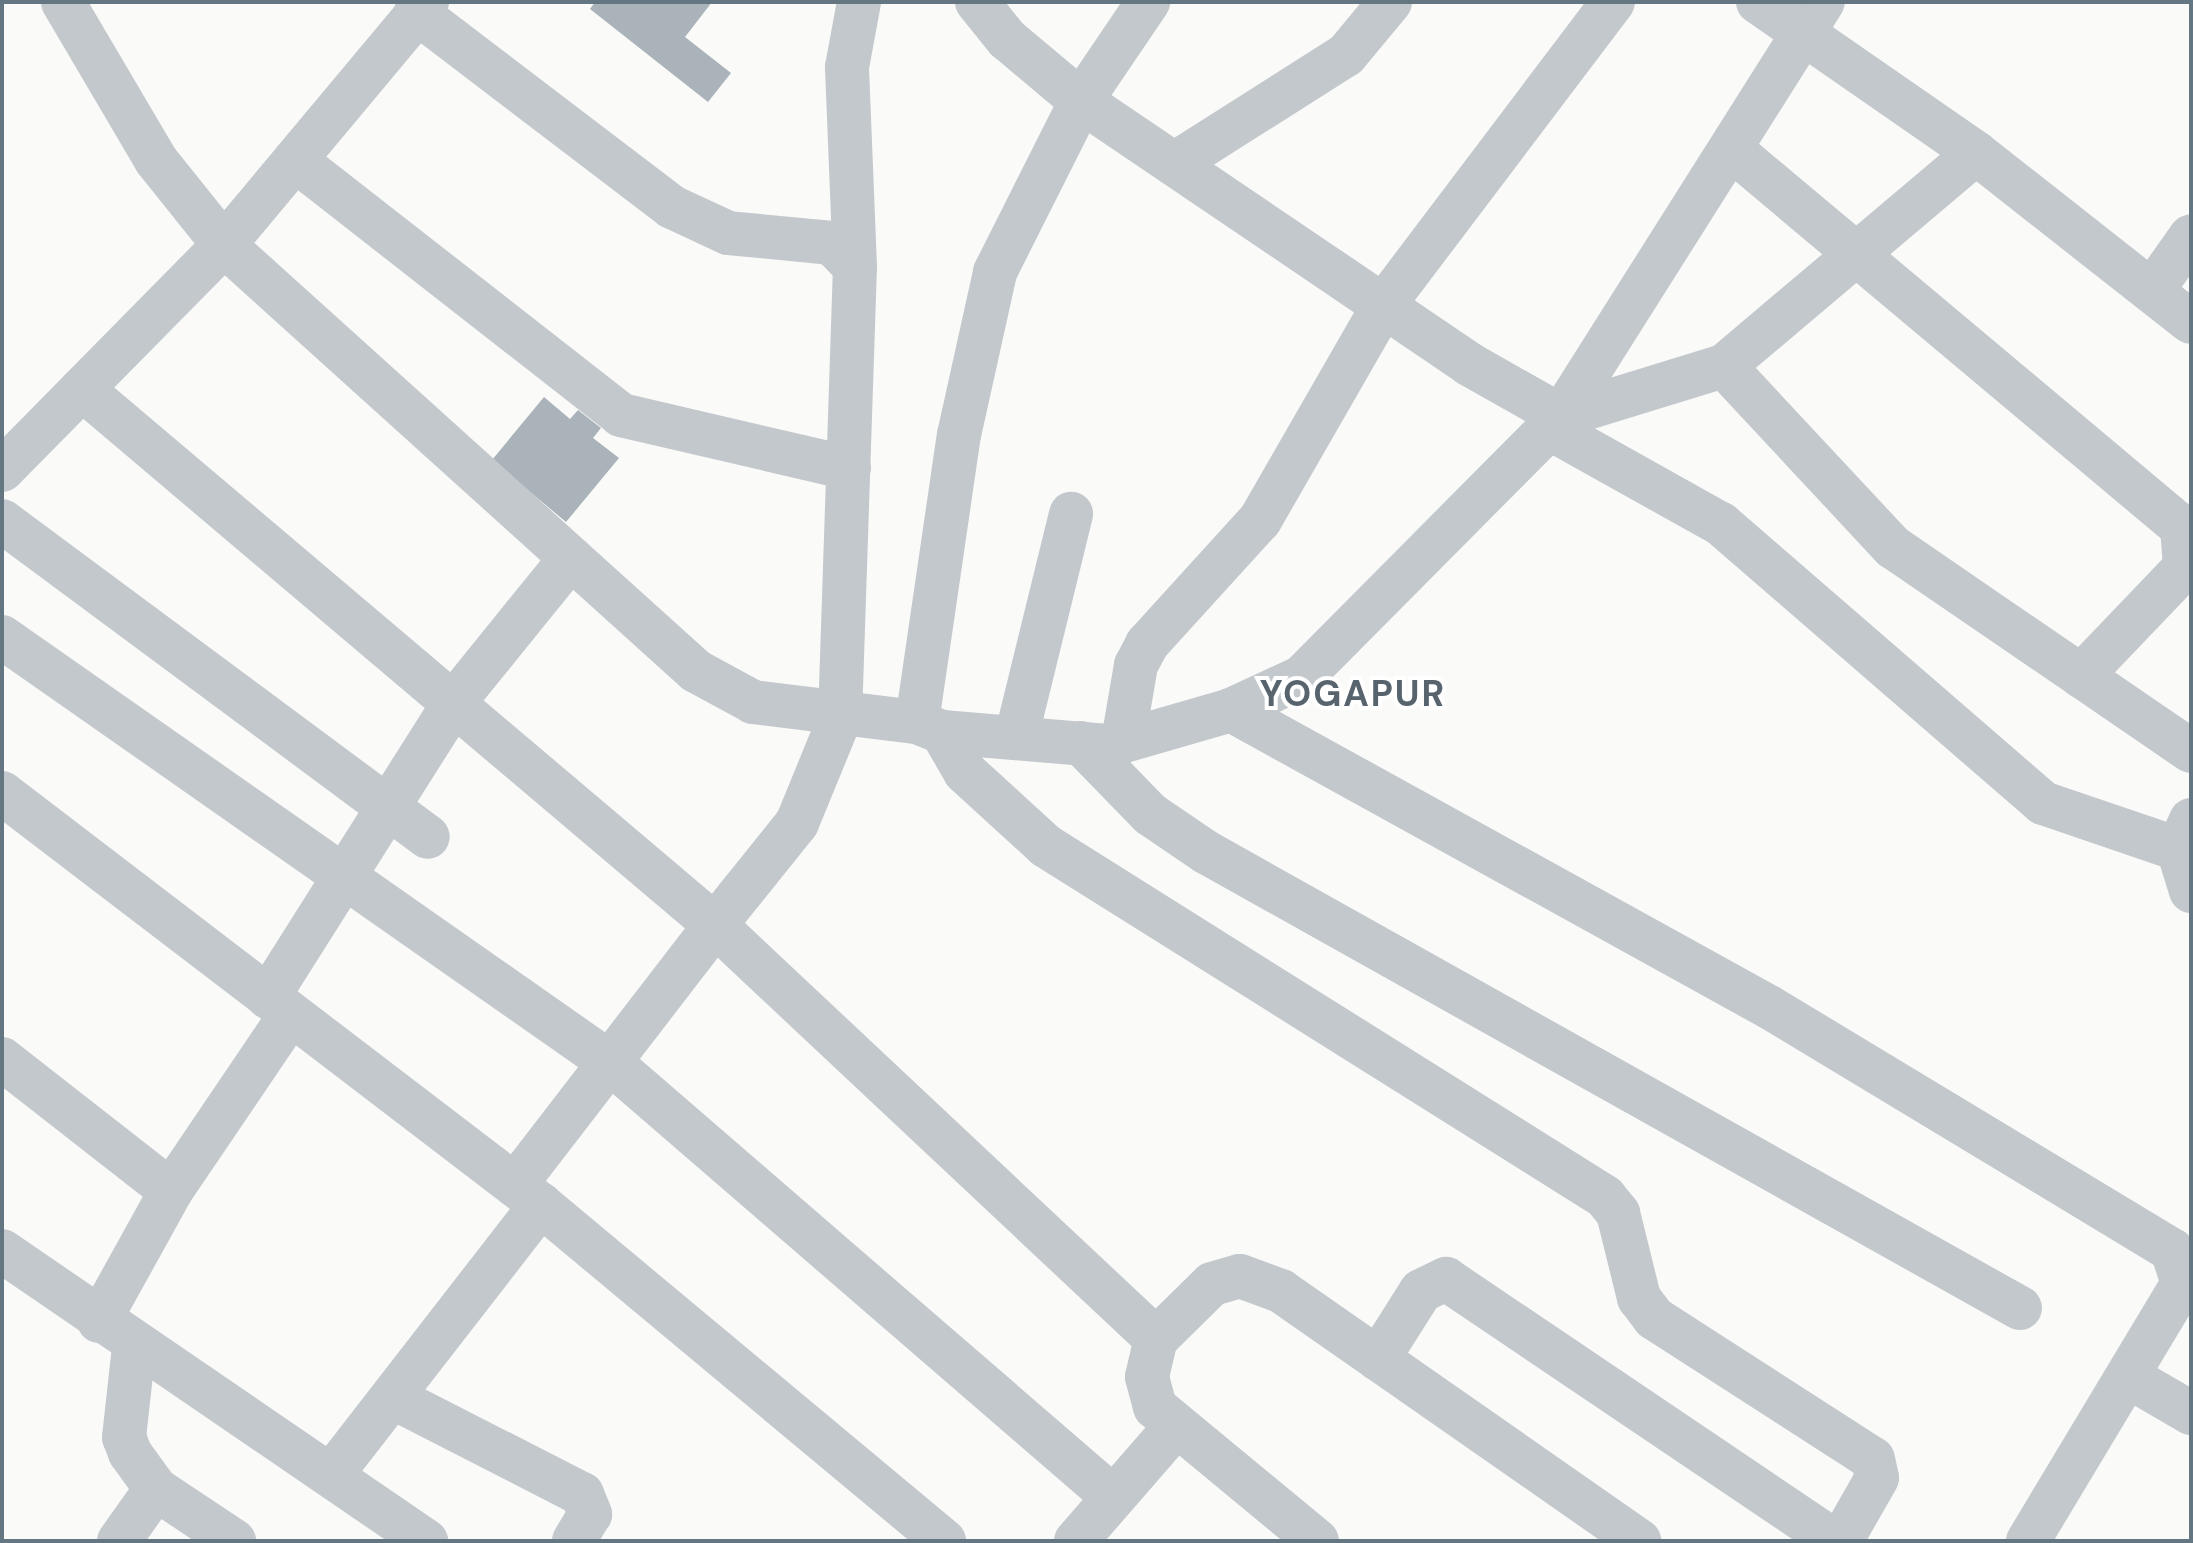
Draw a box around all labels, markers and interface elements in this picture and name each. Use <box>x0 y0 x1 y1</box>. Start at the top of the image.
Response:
district label: YOGAPUR <box>1260 672 1446 716</box>

